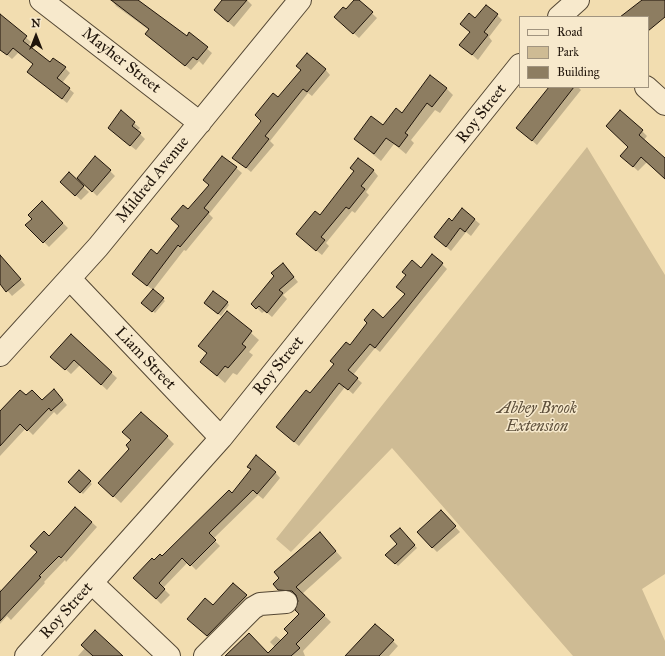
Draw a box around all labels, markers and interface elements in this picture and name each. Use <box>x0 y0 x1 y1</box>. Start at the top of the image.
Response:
north arrow <box>16 16 56 56</box>
legend <box>519 16 649 88</box>
text: N <box>31 17 41 30</box>
street label: Mayher Street <box>78 24 164 98</box>
text: Road <box>557 25 583 39</box>
text: Park <box>557 45 579 59</box>
text: Building <box>557 65 599 79</box>
street label: Roy Street <box>453 81 511 147</box>
street label: Mildred Avenue <box>112 133 194 227</box>
street label: Liam Street <box>110 324 180 394</box>
street label: Roy Street <box>250 333 308 399</box>
park label: Abbey Brook Extension <box>497 399 577 437</box>
street label: Roy Street <box>36 579 98 643</box>

